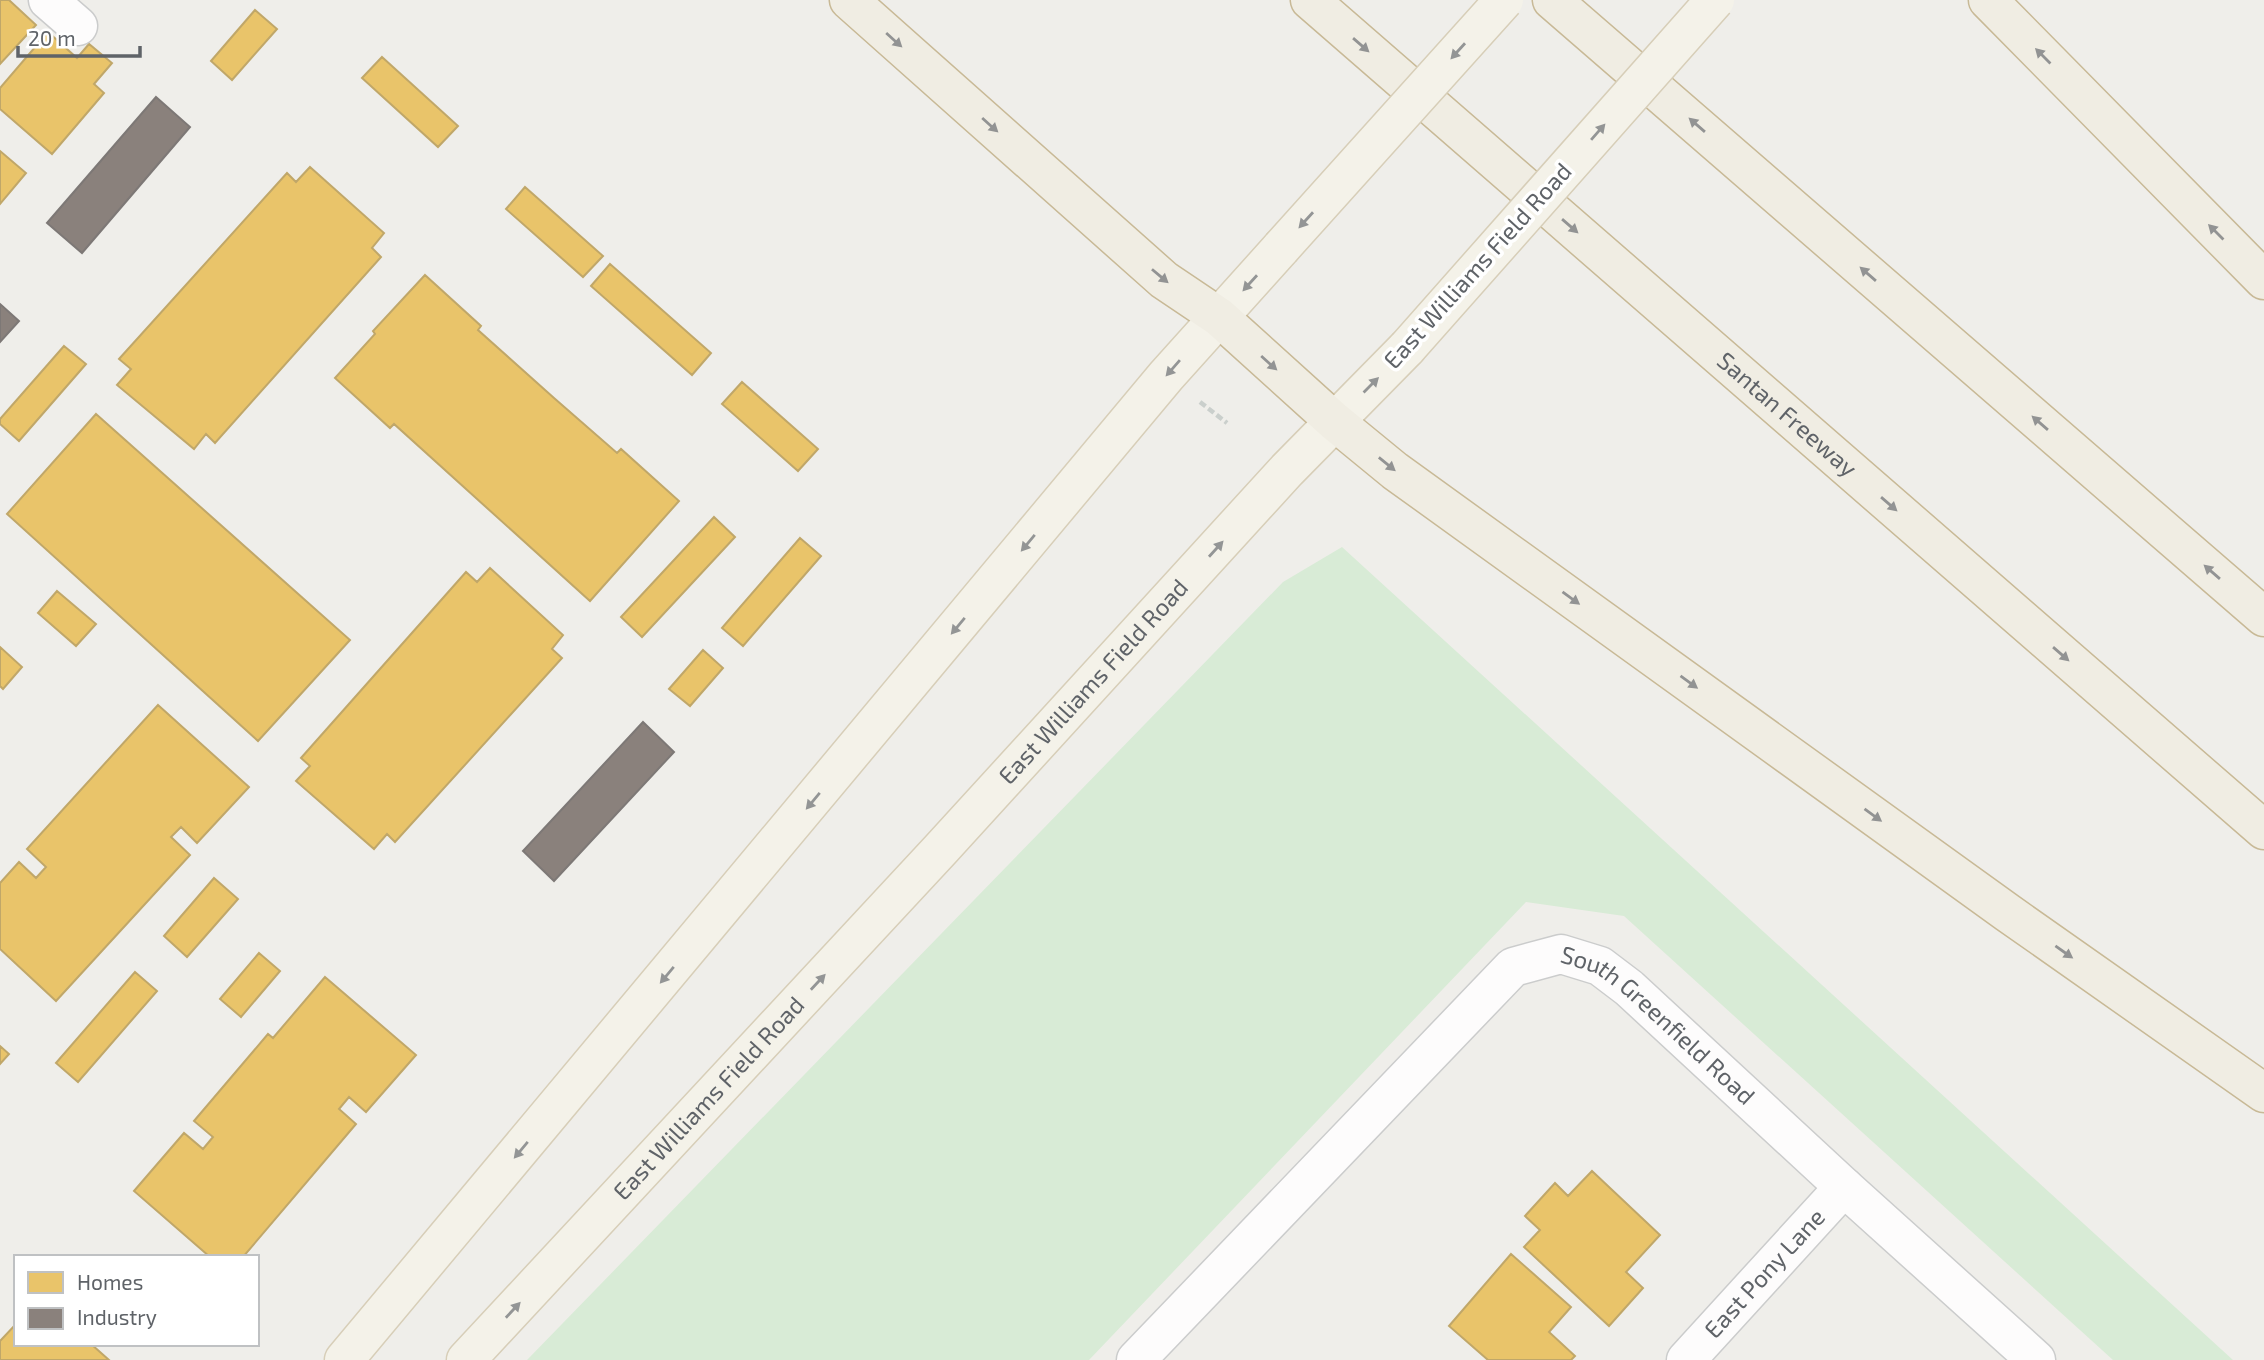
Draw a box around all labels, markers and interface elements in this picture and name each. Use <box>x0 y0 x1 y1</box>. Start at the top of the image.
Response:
scale bar <box>18 14 140 58</box>
text: 20 m <box>28 25 76 50</box>
one-way arrow <box>885 32 903 48</box>
one-way arrow <box>1353 37 1370 52</box>
one-way arrow <box>1450 42 1466 60</box>
one-way arrow <box>2035 48 2051 64</box>
one-way arrow <box>981 117 999 133</box>
one-way arrow <box>1688 118 1705 133</box>
one-way arrow <box>1590 123 1606 141</box>
street label: East Williams Field Road <box>1377 156 1577 374</box>
one-way arrow <box>1298 211 1314 229</box>
one-way arrow <box>1561 218 1579 234</box>
one-way arrow <box>2209 224 2225 241</box>
one-way arrow <box>1860 267 1877 282</box>
one-way arrow <box>1151 268 1168 283</box>
one-way arrow <box>1243 274 1258 291</box>
street label: Santan Freeway <box>1712 345 1864 482</box>
one-way arrow <box>1260 355 1278 371</box>
one-way arrow <box>1165 359 1181 377</box>
one-way arrow <box>1362 376 1379 393</box>
one-way arrow <box>2032 416 2049 431</box>
one-way arrow <box>1379 456 1396 471</box>
one-way arrow <box>1881 496 1898 511</box>
one-way arrow <box>1020 534 1036 552</box>
one-way arrow <box>1207 541 1223 558</box>
one-way arrow <box>2204 565 2221 580</box>
street label: East Williams Field Road <box>992 572 1193 789</box>
one-way arrow <box>1562 590 1580 604</box>
one-way arrow <box>951 617 966 635</box>
one-way arrow <box>2052 646 2070 662</box>
one-way arrow <box>1680 675 1698 689</box>
one-way arrow <box>806 792 821 809</box>
one-way arrow <box>1864 808 1882 822</box>
street label: South Greenfield Road <box>1558 939 1761 1110</box>
one-way arrow <box>2055 945 2073 959</box>
one-way arrow <box>660 967 675 984</box>
one-way arrow <box>809 974 825 991</box>
street label: East Williams Field Road <box>606 990 810 1205</box>
one-way arrow <box>514 1141 529 1158</box>
street label: East Pony Lane <box>1697 1202 1830 1343</box>
legend <box>14 1255 259 1346</box>
text: Homes <box>77 1269 143 1294</box>
one-way arrow <box>504 1302 520 1319</box>
text: Industry <box>77 1304 157 1329</box>

